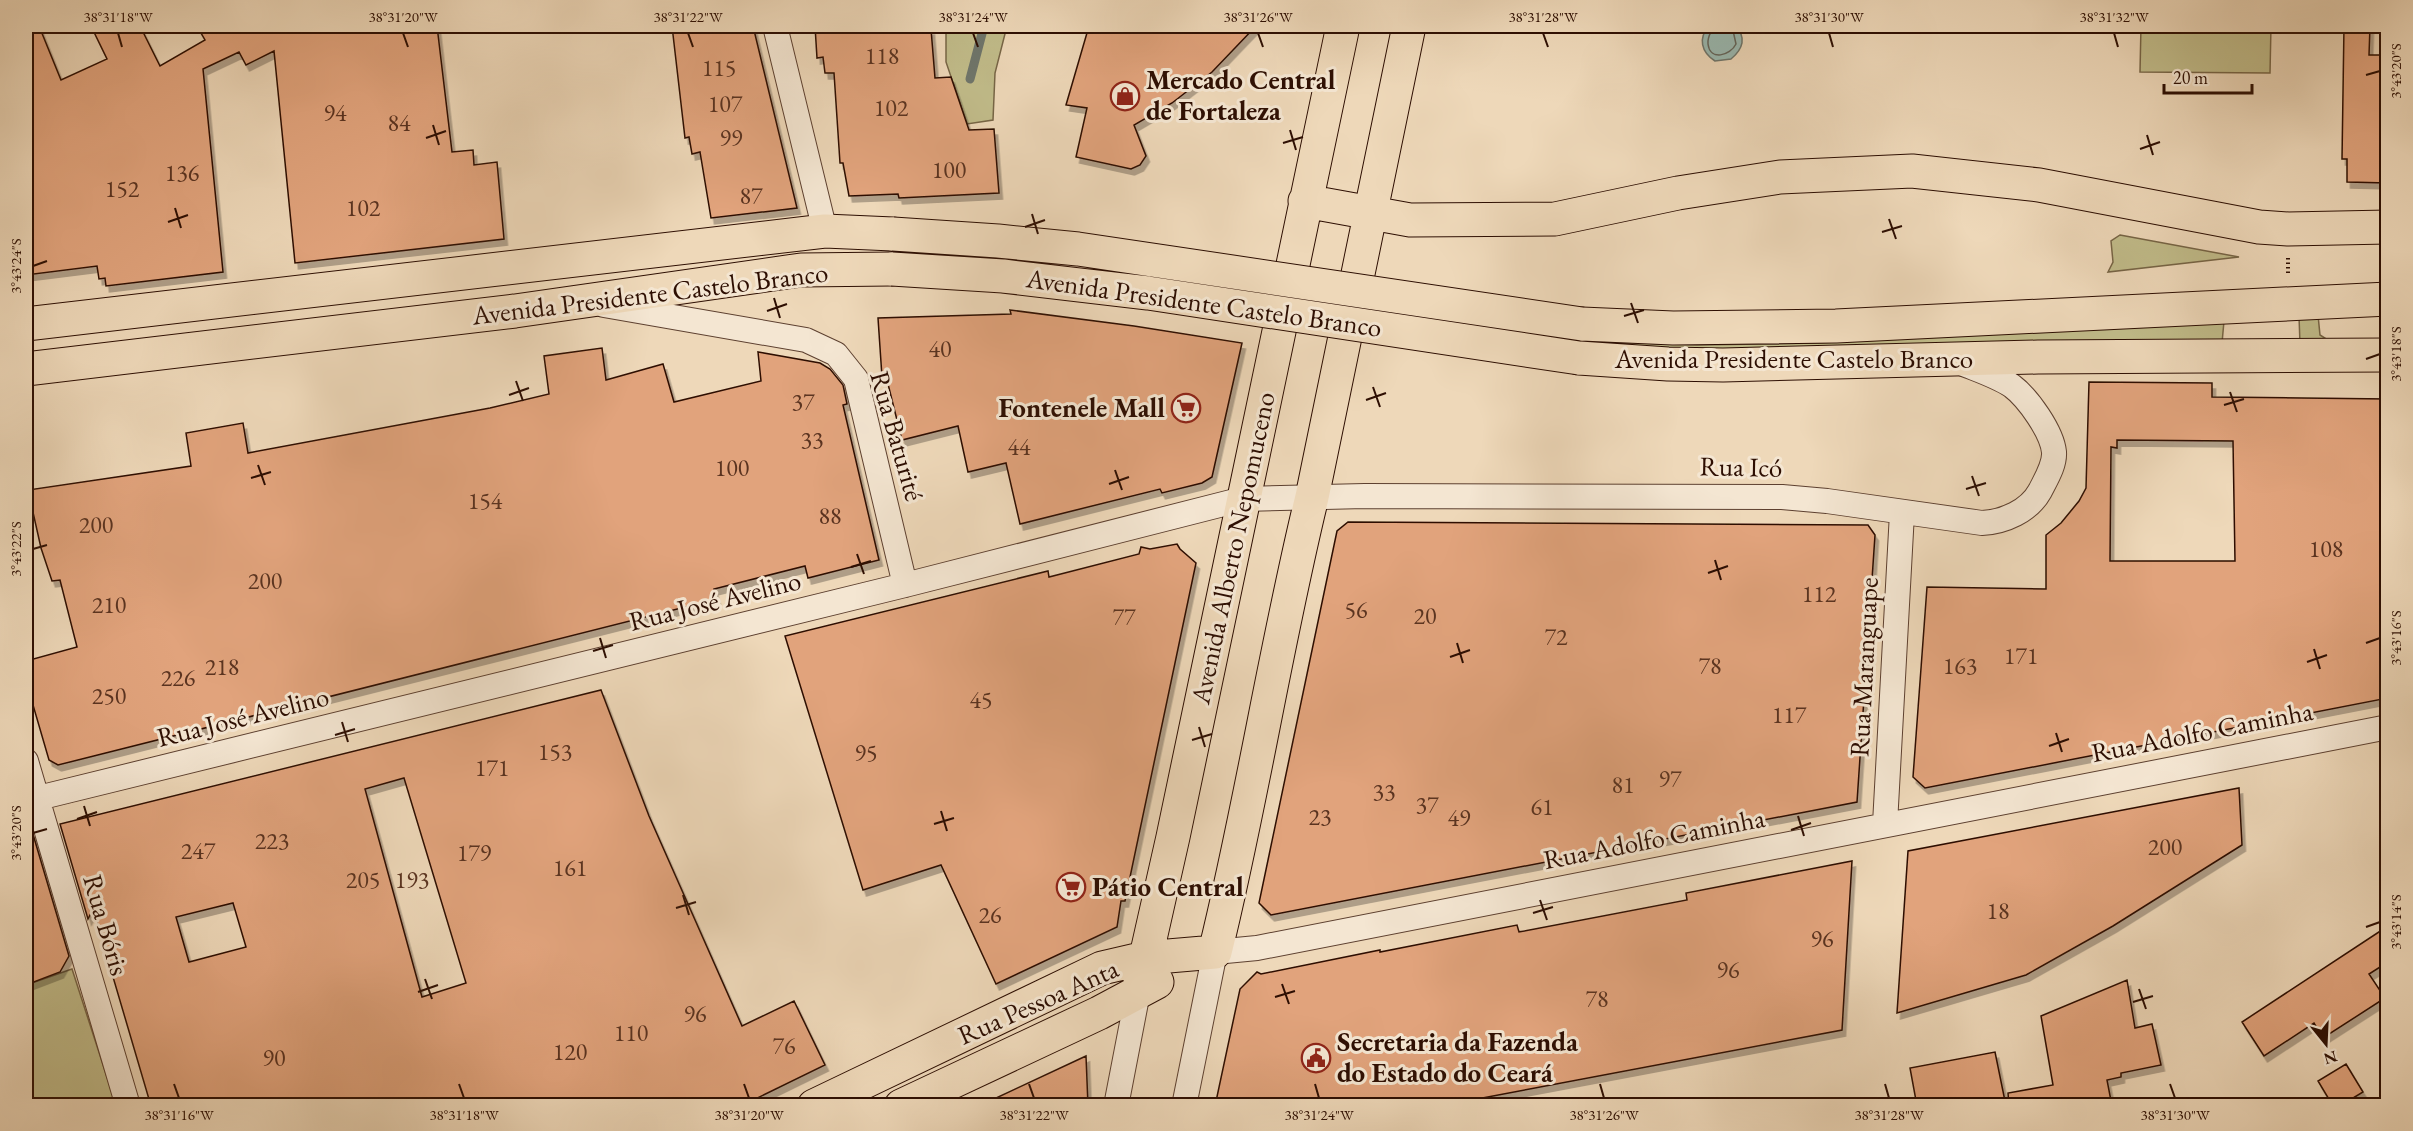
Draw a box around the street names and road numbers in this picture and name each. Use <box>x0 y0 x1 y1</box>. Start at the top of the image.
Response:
street label: Avenida Presidente Castelo Branco <box>469 254 830 333</box>
street label: Avenida Presidente Castelo Branco <box>1023 260 1384 345</box>
street label: Avenida Presidente Castelo Branco <box>1614 341 1973 376</box>
street label: Rua Baturité <box>862 367 933 505</box>
street label: Avenida Alberto Nepomuceno <box>1182 389 1283 708</box>
street label: Rua Icó <box>1699 448 1783 485</box>
street label: Rua José Avelino <box>625 562 805 639</box>
street label: Rua Maranguape <box>1841 576 1886 758</box>
street label: Rua José Avelino <box>153 678 333 755</box>
street label: Rua Adolfo Caminha <box>2088 693 2316 770</box>
street label: Rua Adolfo Caminha <box>1540 800 1768 877</box>
street label: Rua Bóris <box>75 870 138 979</box>
street label: Rua Pessoa Anta <box>952 950 1124 1053</box>

